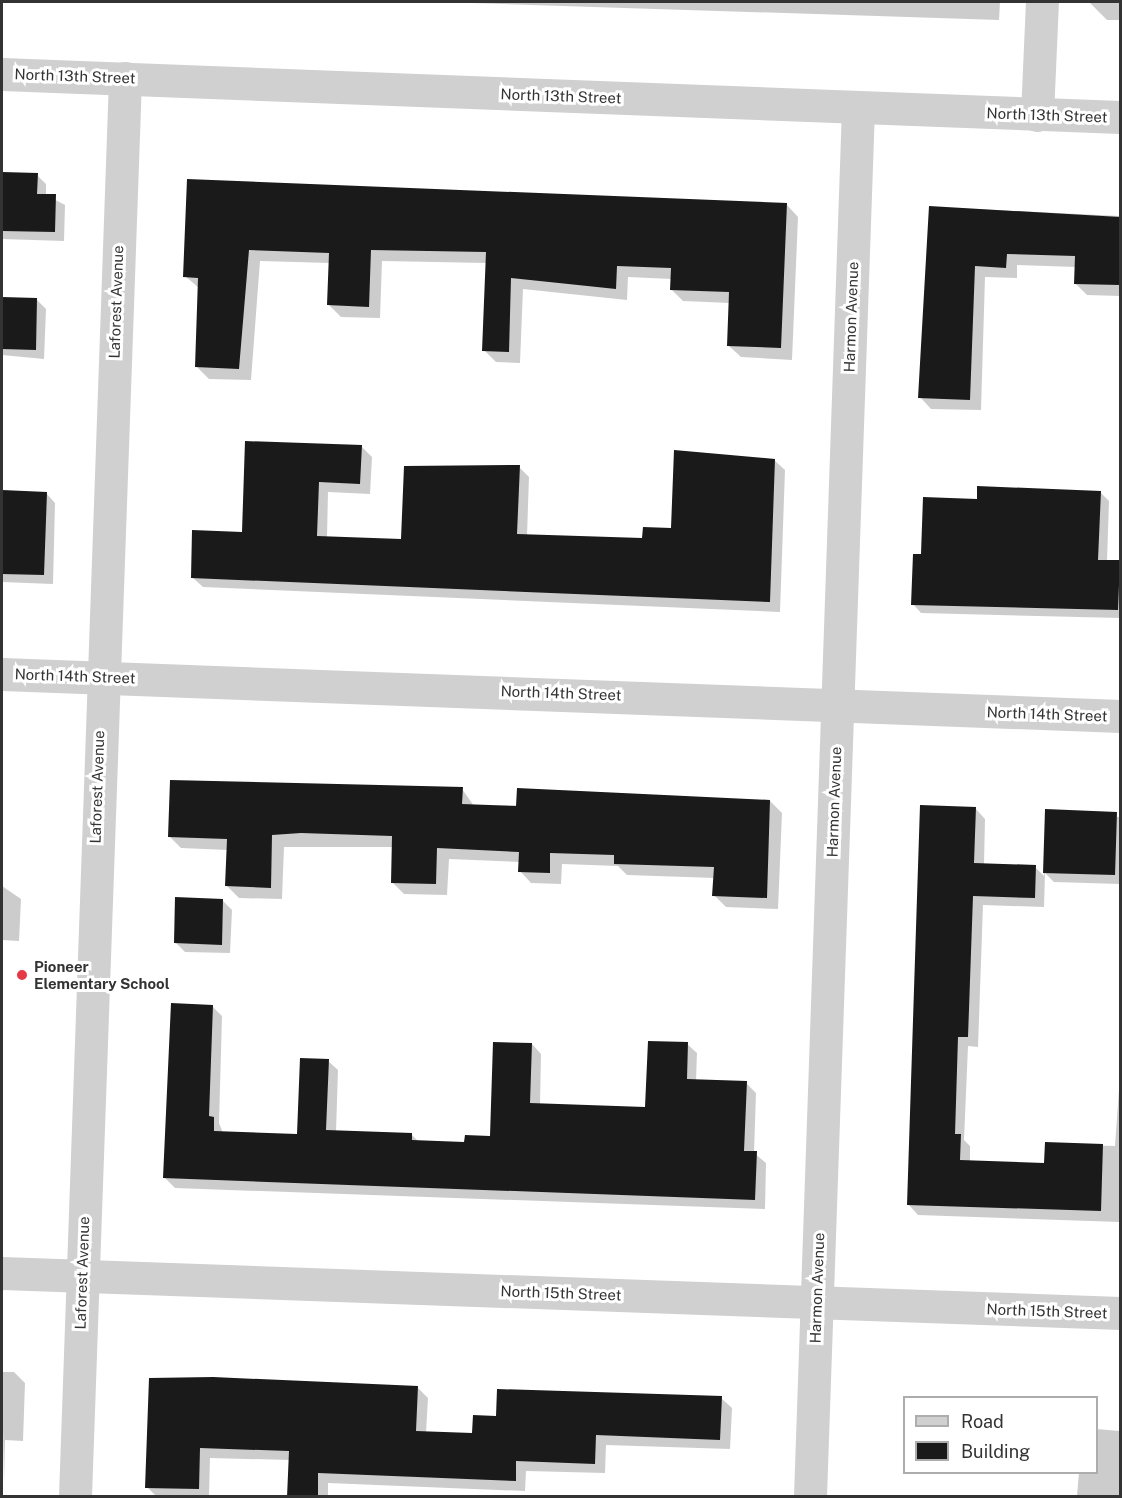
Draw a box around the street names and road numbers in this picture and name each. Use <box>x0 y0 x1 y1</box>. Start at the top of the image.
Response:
street label: North 13th Street <box>14 65 136 87</box>
street label: North 13th Street <box>500 85 622 107</box>
street label: North 13th Street <box>986 104 1108 126</box>
street label: Laforest Avenue <box>105 245 127 359</box>
street label: Harmon Avenue <box>840 261 862 373</box>
street label: North 14th Street <box>14 665 136 687</box>
street label: North 14th Street <box>500 682 622 704</box>
street label: North 14th Street <box>986 703 1108 725</box>
street label: Laforest Avenue <box>86 730 108 844</box>
street label: Harmon Avenue <box>823 746 845 858</box>
street label: Laforest Avenue <box>71 1216 93 1330</box>
street label: Harmon Avenue <box>806 1232 828 1344</box>
street label: North 15th Street <box>500 1282 622 1304</box>
street label: North 15th Street <box>986 1300 1108 1322</box>

